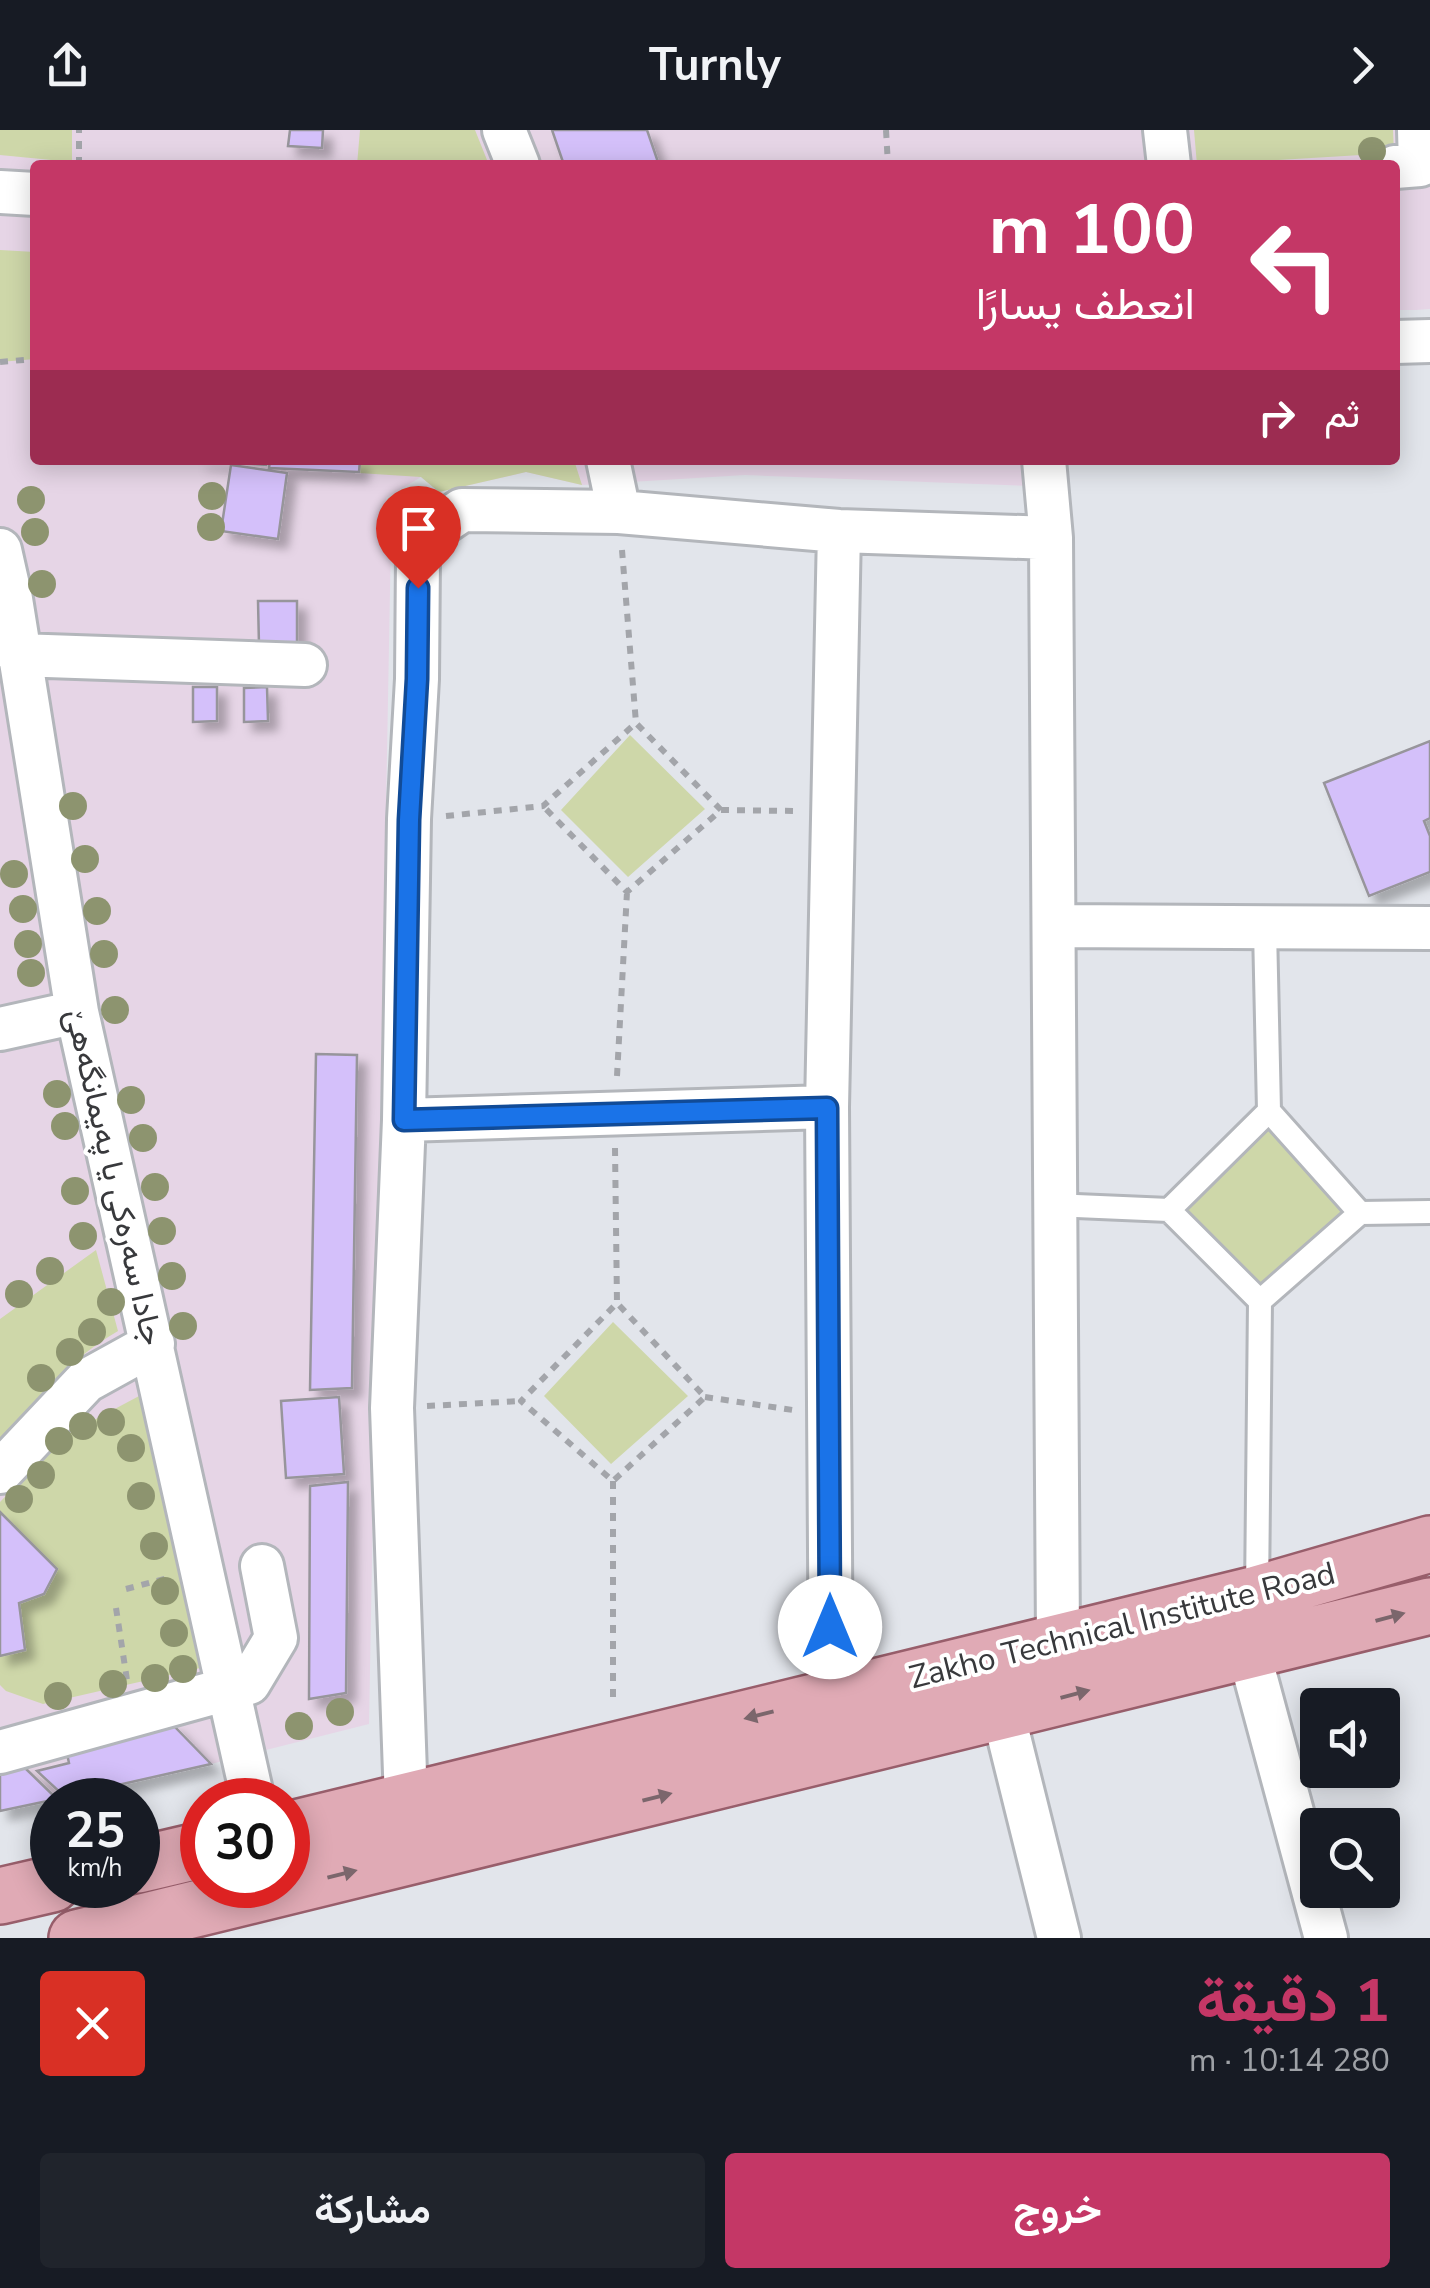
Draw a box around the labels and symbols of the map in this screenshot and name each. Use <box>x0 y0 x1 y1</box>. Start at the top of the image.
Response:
pin <box>376 486 461 589</box>
street label: جادا سه‌ره‌كى يا په‌يمانگه‌هێ <box>55 1005 174 1350</box>
street label: Zakho Technical Institute Road <box>905 1552 1340 1699</box>
position arrow <box>778 1575 882 1679</box>
one-way arrow <box>1375 1608 1406 1624</box>
one-way arrow <box>1060 1686 1091 1702</box>
one-way arrow <box>743 1708 774 1724</box>
speed limit sign: 30 <box>180 1778 310 1908</box>
one-way arrow <box>642 1789 673 1804</box>
one-way arrow <box>327 1865 358 1881</box>

